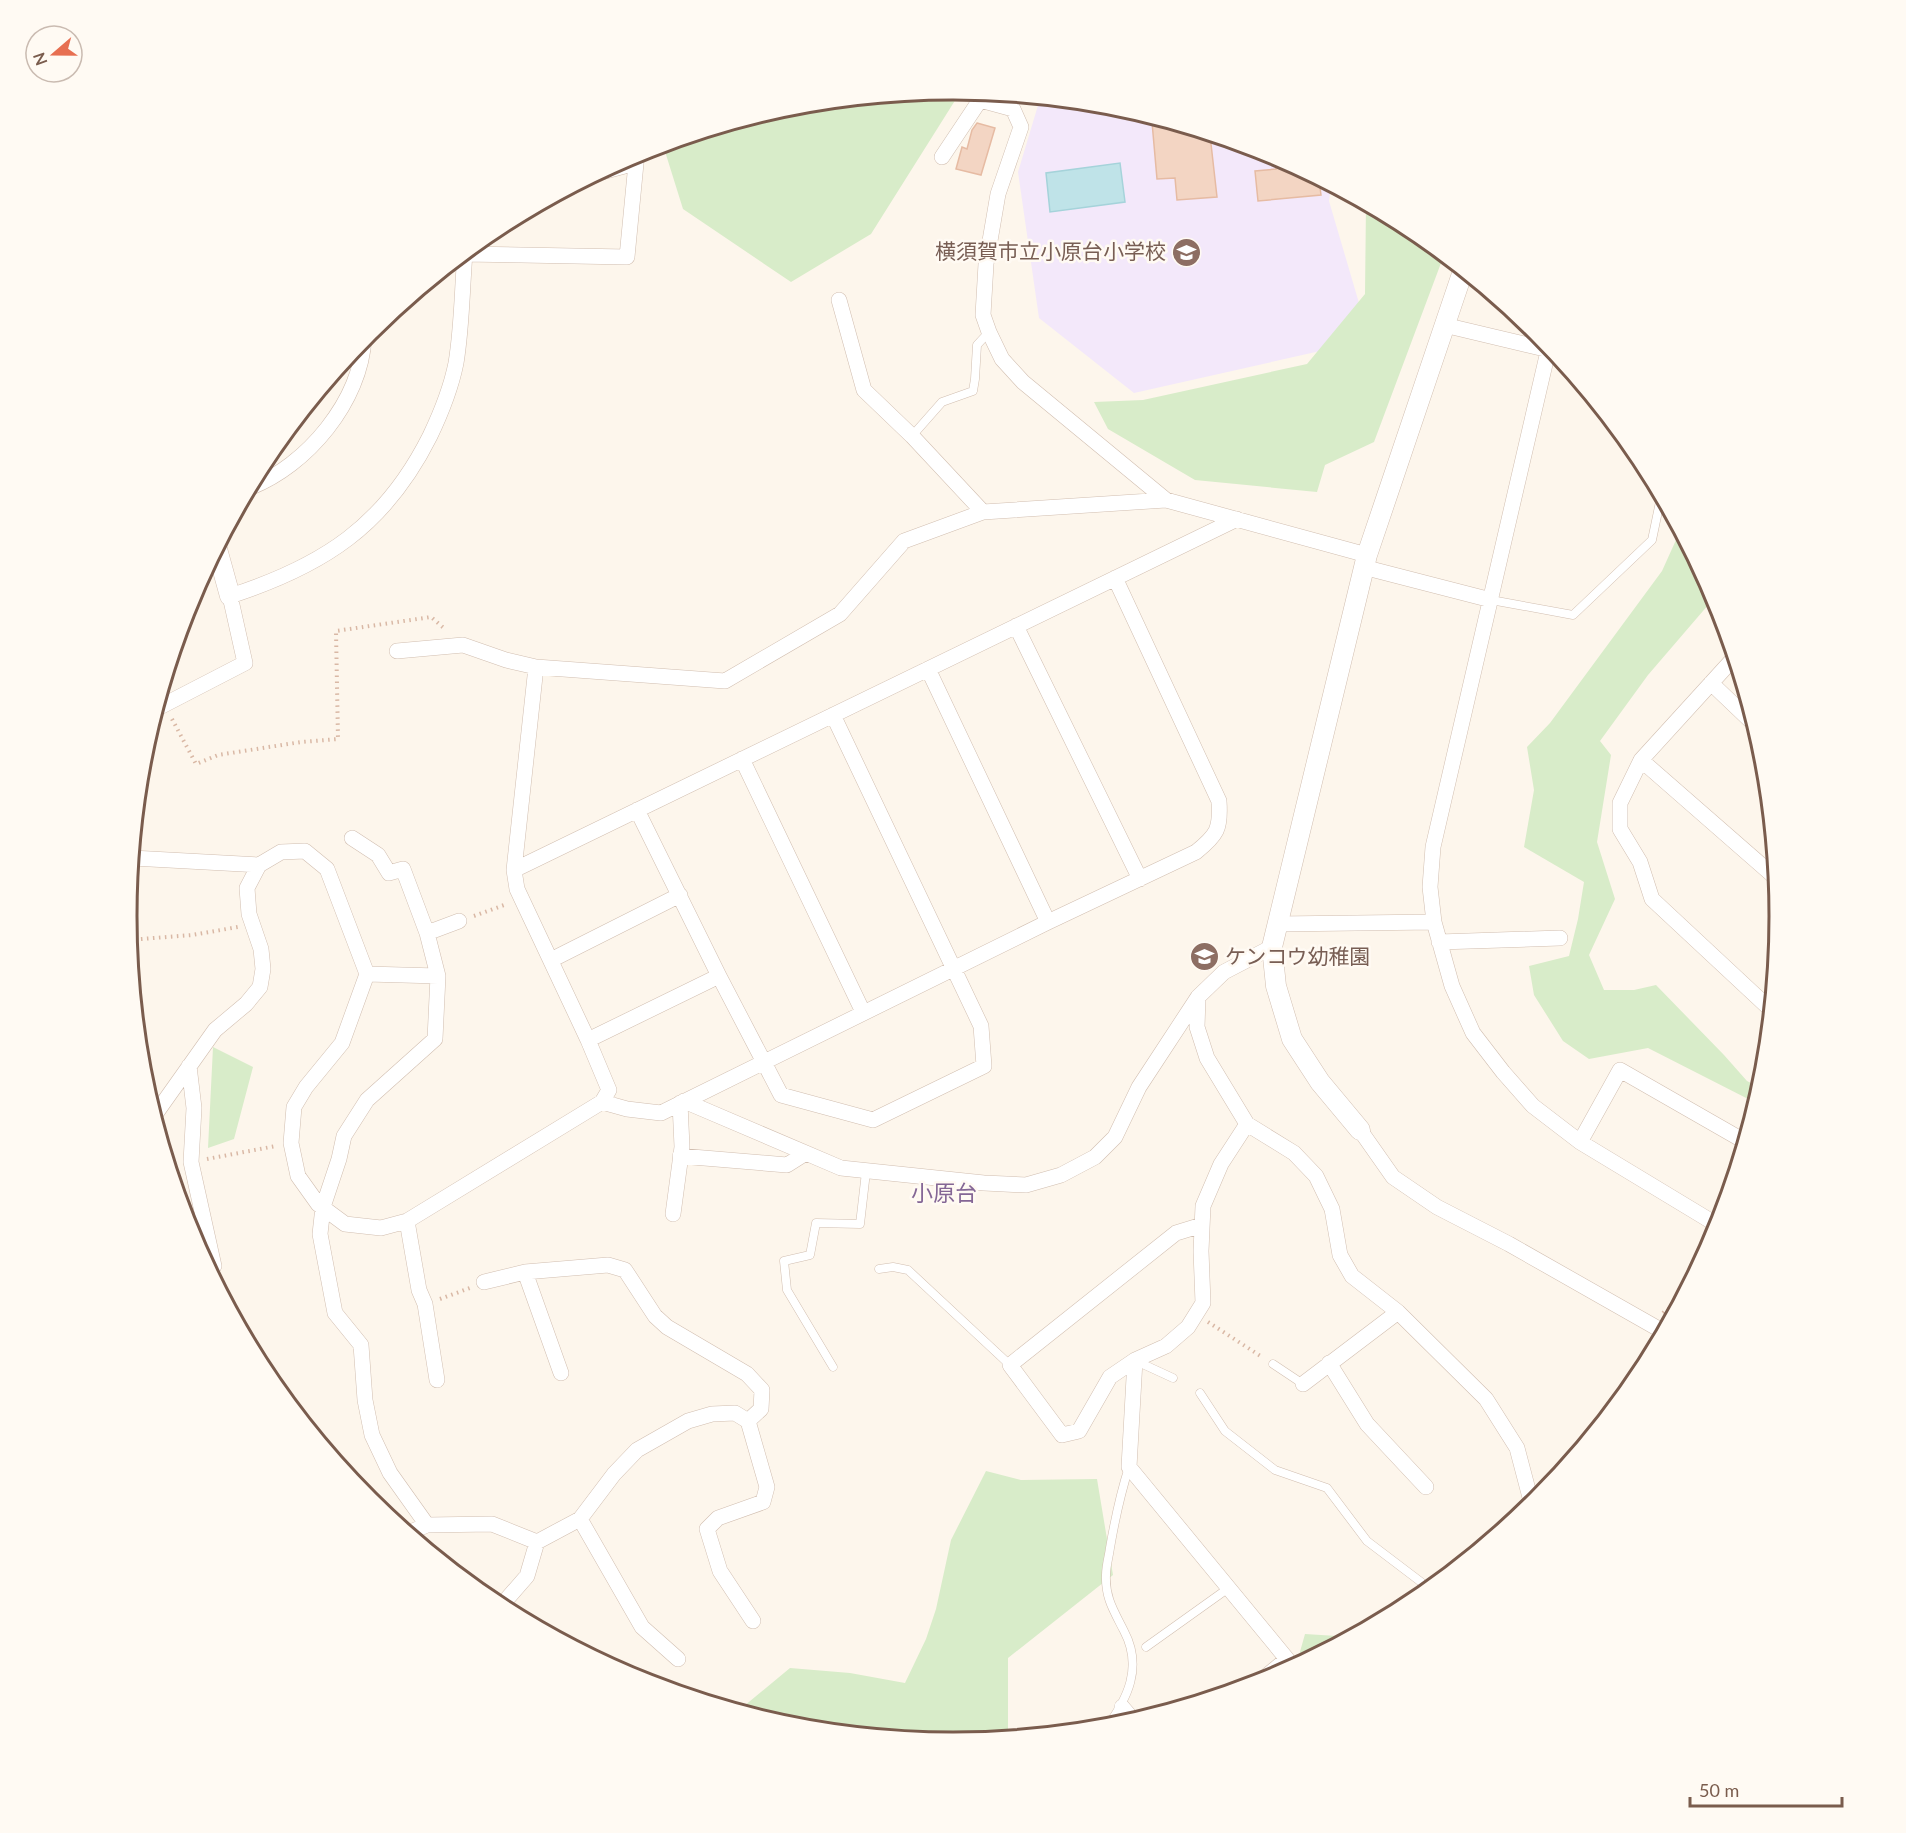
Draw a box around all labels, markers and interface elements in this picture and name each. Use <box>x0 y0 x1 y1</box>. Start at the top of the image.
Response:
north arrow <box>24 24 84 84</box>
text: N <box>28 50 50 68</box>
school or university icon: 横須賀市立小原台小学校 <box>1171 236 1203 268</box>
place label: 横須賀市立小原台小学校 <box>935 238 1166 263</box>
school or university icon: ケンコウ幼稚園 <box>1188 941 1220 973</box>
place label: ケンコウ幼稚園 <box>1225 943 1371 968</box>
district label: 小原台 <box>911 1179 977 1206</box>
scale bar <box>1690 1770 1842 1808</box>
text: 50 m <box>1699 1779 1739 1801</box>

